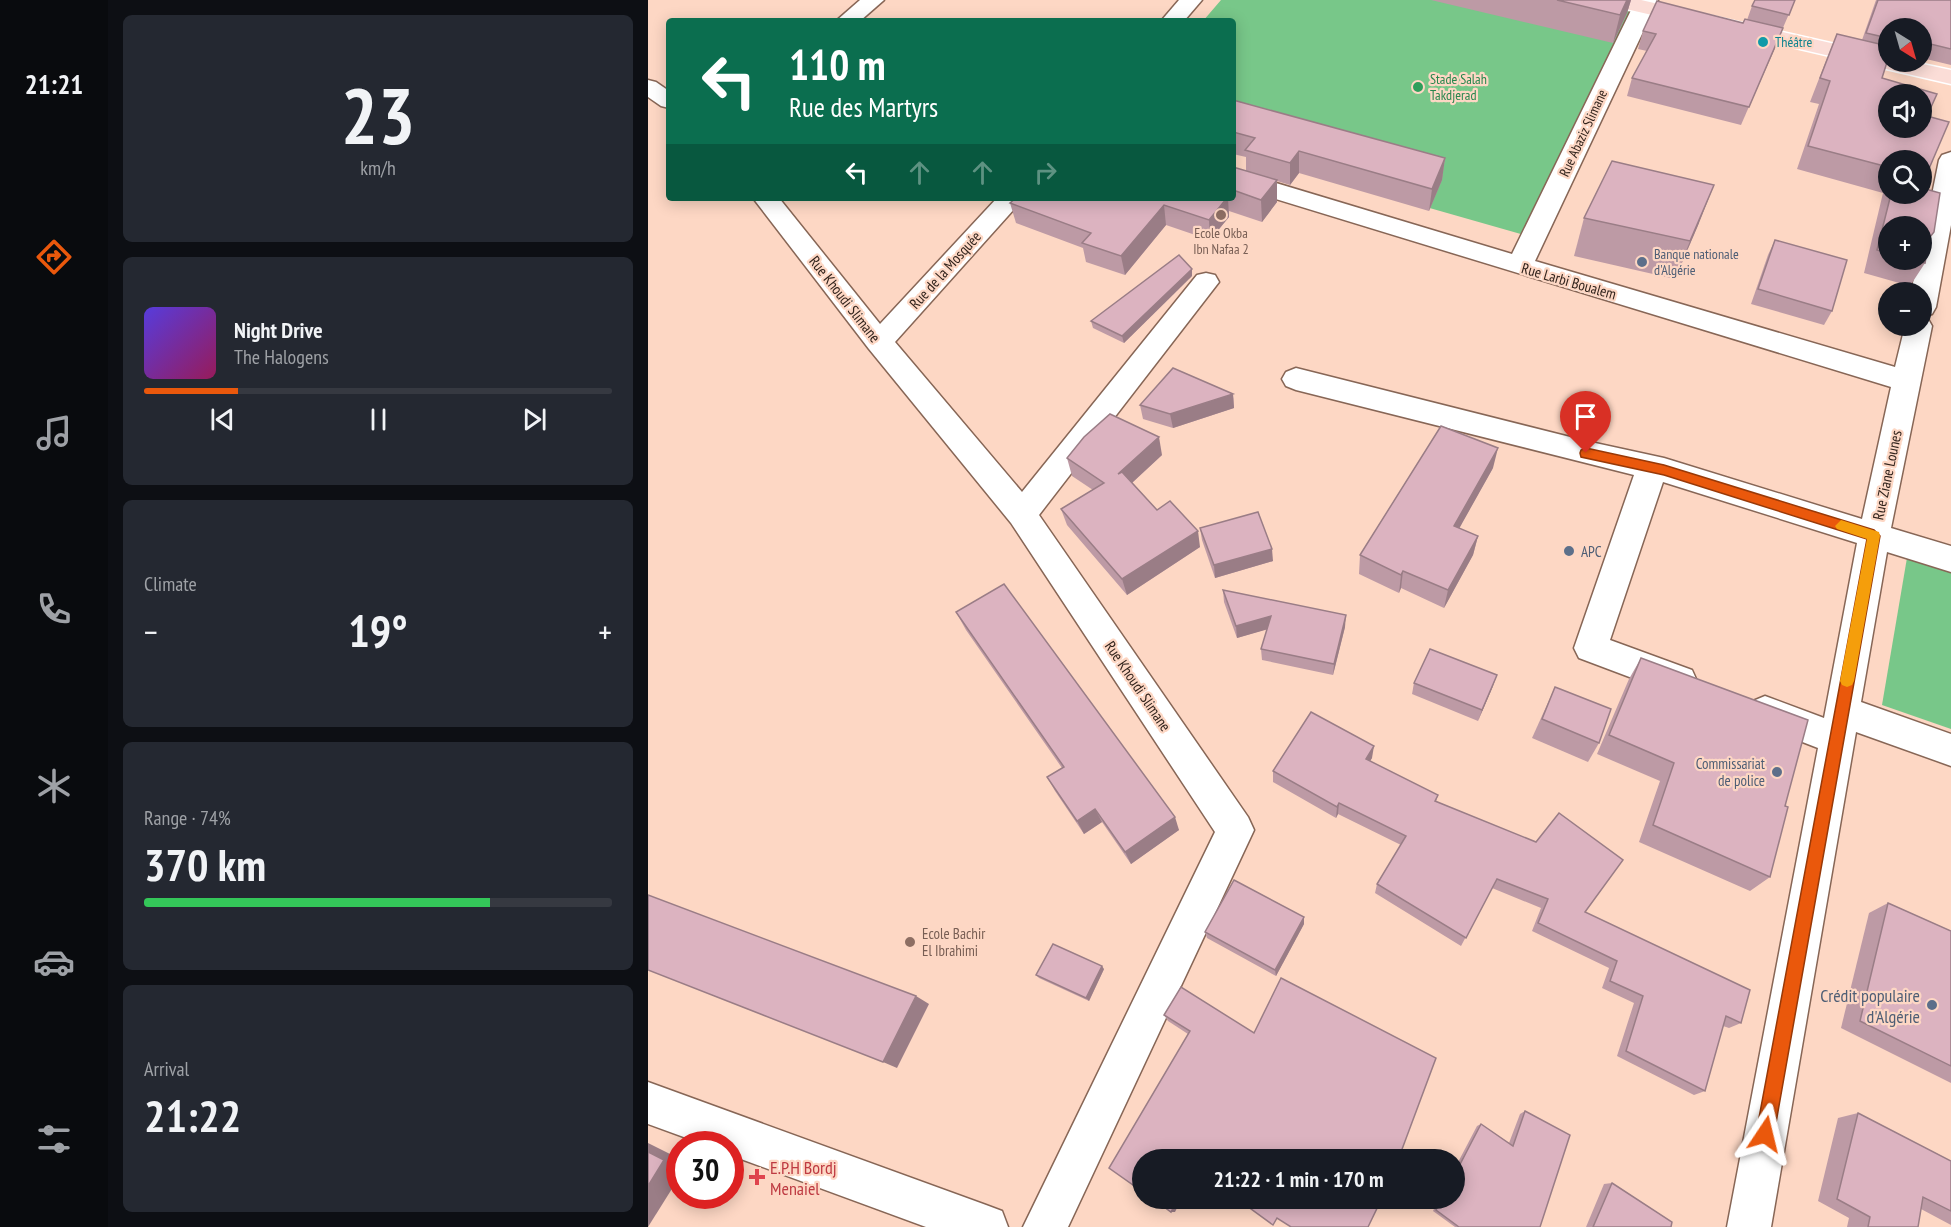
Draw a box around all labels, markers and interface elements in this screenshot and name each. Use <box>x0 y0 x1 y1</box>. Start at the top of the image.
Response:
north arrow <box>1878 18 1932 72</box>
map controls <box>1878 18 1932 336</box>
place label: Théâtre <box>1775 33 1812 51</box>
marker: Théâtre <box>1756 35 1770 49</box>
text: 110 m <box>789 37 886 92</box>
icon: left <box>690 42 768 120</box>
text: 23 <box>341 65 415 166</box>
text: 21:21 <box>25 67 83 101</box>
place label: Stade Salah Takdjerad <box>1430 70 1487 104</box>
marker: Stade Salah Takdjerad <box>1411 80 1425 94</box>
button: sound <box>1878 84 1932 138</box>
street label: Rue Abaziz Slimane <box>1555 86 1611 179</box>
text: Rue des Martyrs <box>789 90 938 124</box>
button: search <box>1878 150 1932 204</box>
text: km/h <box>360 155 396 181</box>
icon: left <box>840 156 873 189</box>
icon: ahead <box>903 156 936 189</box>
icon: ahead <box>966 156 999 189</box>
icon: right <box>1029 156 1062 189</box>
marker: Ecole Okba Ibn Nafaa 2 <box>1214 208 1228 222</box>
button: + <box>1878 216 1932 270</box>
place label: Ecole Okba Ibn Nafaa 2 <box>1193 224 1249 258</box>
street label: Rue de la Mosquée <box>905 227 985 313</box>
icon: directions <box>33 236 75 278</box>
place label: Banque nationale d'Algérie <box>1654 245 1739 279</box>
street label: Rue Khoudi Slimane <box>805 252 885 346</box>
marker: Banque nationale d'Algérie <box>1635 255 1649 269</box>
street label: Rue Larbi Boualem <box>1519 258 1619 304</box>
button: − <box>1878 282 1932 336</box>
text: Night Drive <box>234 316 323 344</box>
text: The Halogens <box>234 344 329 370</box>
pin <box>1560 391 1611 453</box>
icon: arrive <box>1569 400 1602 433</box>
icon: previous <box>206 403 239 436</box>
icon: pause <box>362 403 395 436</box>
icon: next <box>518 403 551 436</box>
icon: music <box>33 412 75 454</box>
street label: Rue Ziane Lounes <box>1868 428 1906 522</box>
place label: APC <box>1581 542 1602 561</box>
marker: APC <box>1562 544 1576 558</box>
text: Climate <box>144 571 197 597</box>
icon: phone <box>33 588 75 630</box>
text: 19° <box>348 601 408 659</box>
text: − <box>144 610 158 653</box>
text: + <box>598 610 612 653</box>
street label: Rue Khoudi Slimane <box>1101 637 1175 735</box>
place label: Commissariat de police <box>1696 754 1765 790</box>
icon: climate <box>33 765 75 807</box>
marker: Commissariat de police <box>1770 765 1784 779</box>
text: Range · 74% <box>144 805 231 831</box>
text: 370 km <box>144 835 266 893</box>
place label: Ecole Bachir El Ibrahimi <box>922 924 986 960</box>
marker: Ecole Bachir El Ibrahimi <box>903 935 917 949</box>
icon: car <box>33 941 75 983</box>
place label: Crédit populaire d'Algérie <box>1820 984 1920 1028</box>
marker: Crédit populaire d'Algérie <box>1925 998 1939 1012</box>
text: Arrival <box>144 1056 189 1082</box>
text: 21:22 <box>144 1086 241 1144</box>
position arrow <box>1733 1102 1797 1166</box>
icon: filters <box>33 1118 75 1160</box>
speed limit sign: 30 <box>666 1131 744 1209</box>
place label: E.P.H Bordj Menaiel <box>770 1156 837 1200</box>
text: 21:22 · 1 min · 170 m <box>1213 1165 1384 1193</box>
marker: E.P.H Bordj Menaiel <box>748 1168 766 1186</box>

